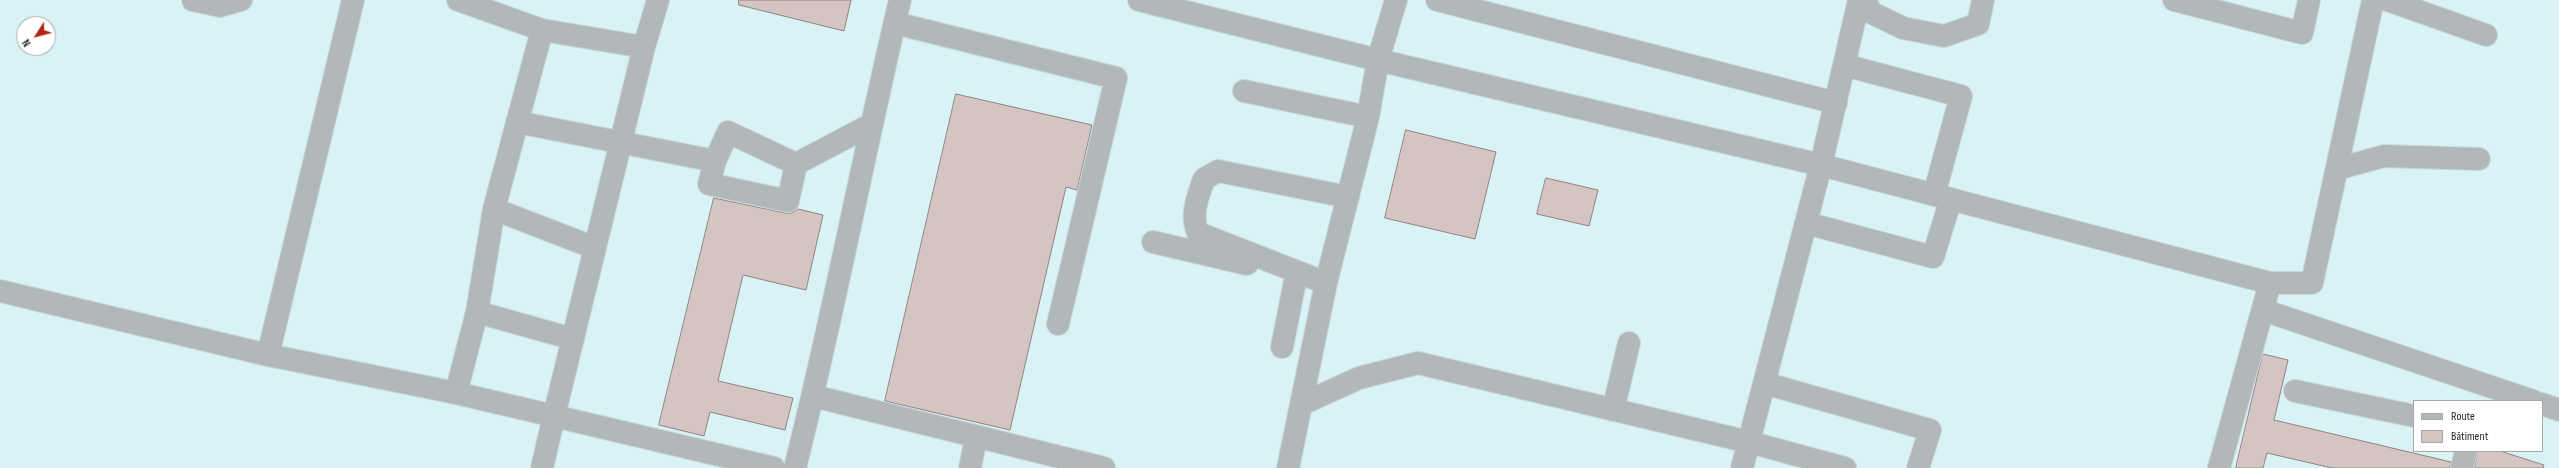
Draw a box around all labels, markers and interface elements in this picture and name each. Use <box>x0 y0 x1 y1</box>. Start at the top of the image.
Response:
north arrow <box>16 16 56 56</box>
text: N <box>20 37 34 49</box>
legend <box>2413 400 2543 452</box>
text: Route <box>2451 409 2475 424</box>
text: Bâtiment <box>2451 429 2488 444</box>

